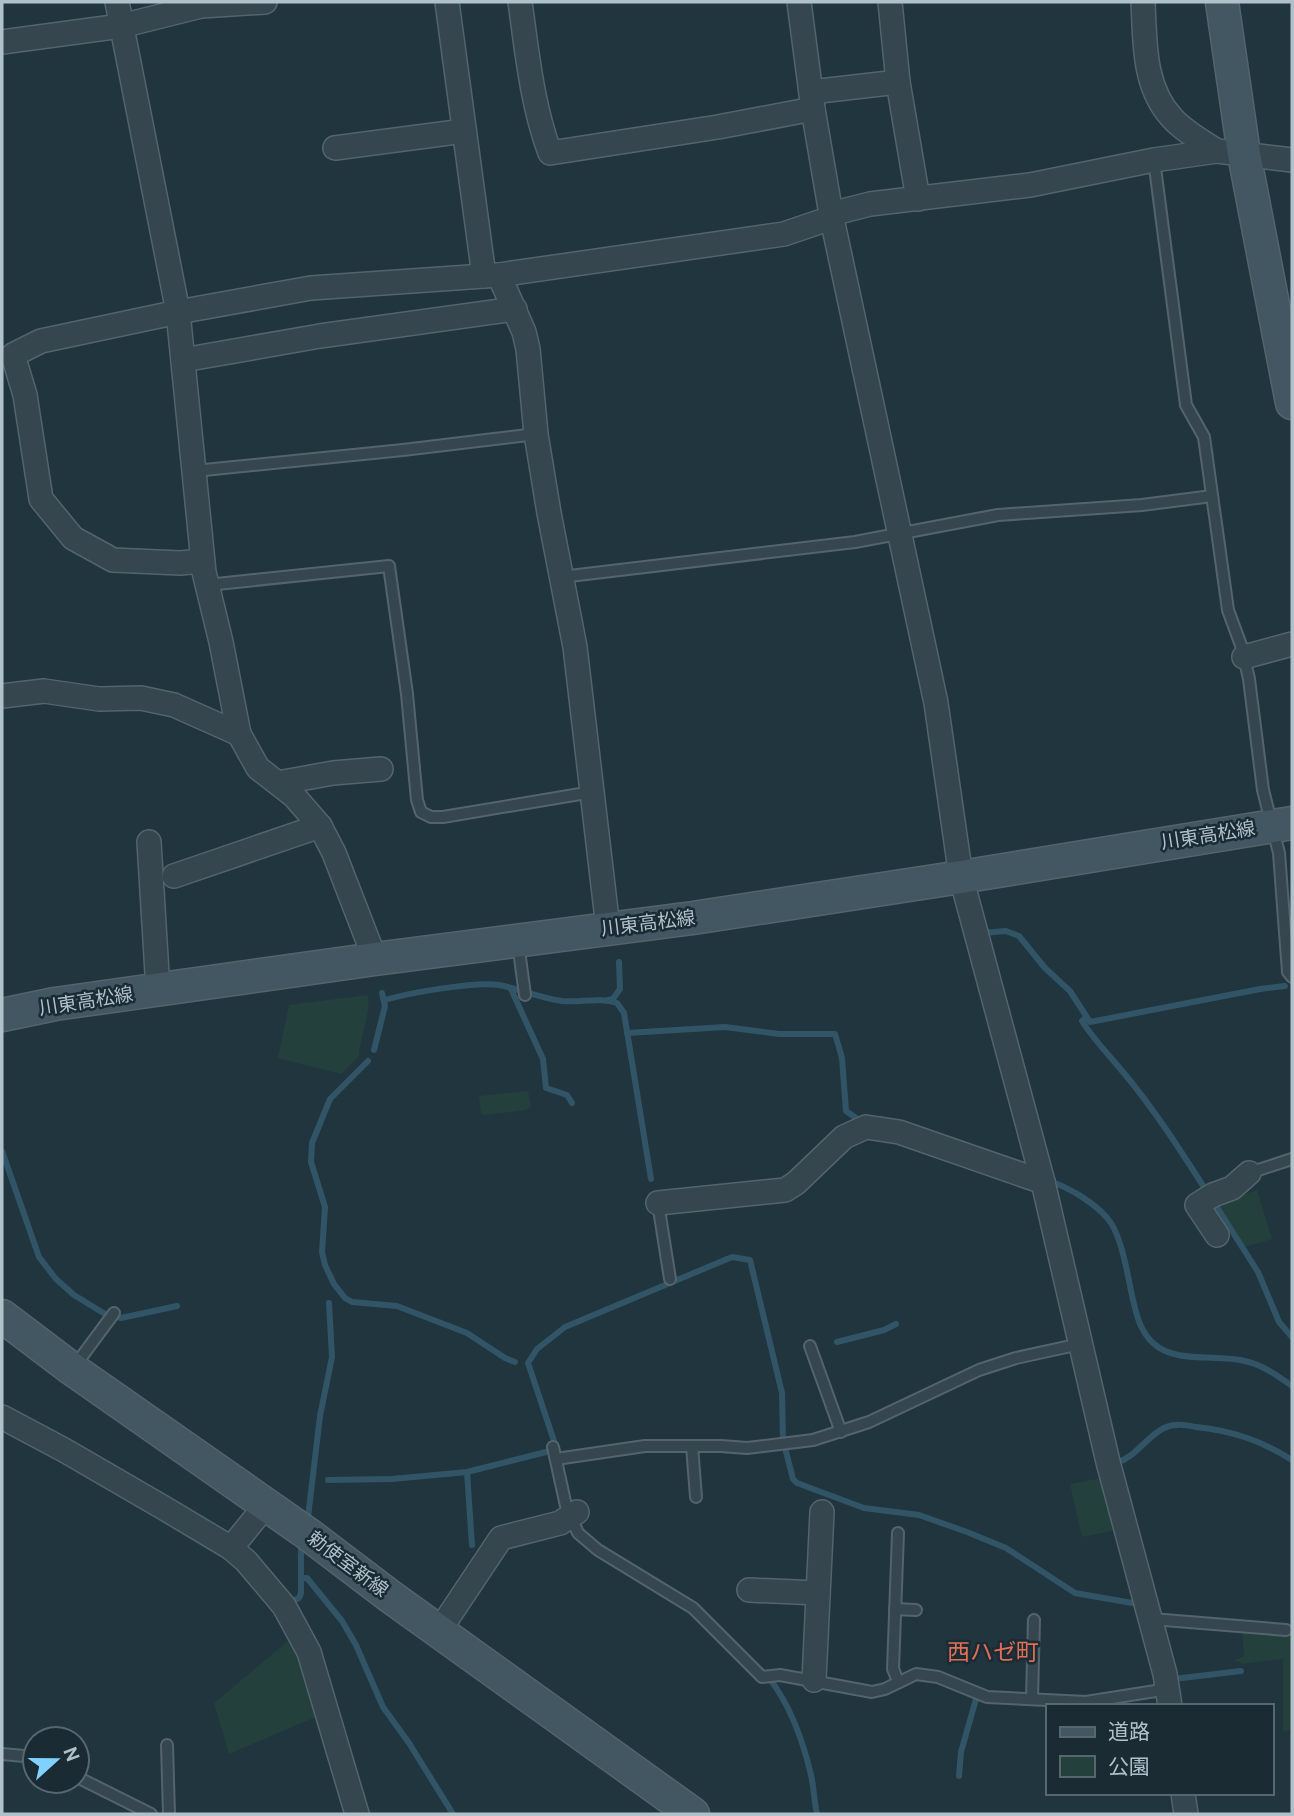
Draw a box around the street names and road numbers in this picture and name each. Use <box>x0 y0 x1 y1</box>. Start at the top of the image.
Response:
street label: 川東高松線 <box>1159 816 1257 854</box>
street label: 川東高松線 <box>599 906 697 940</box>
street label: 川東高松線 <box>37 982 135 1020</box>
street label: 勅使室新線 <box>303 1526 393 1602</box>

